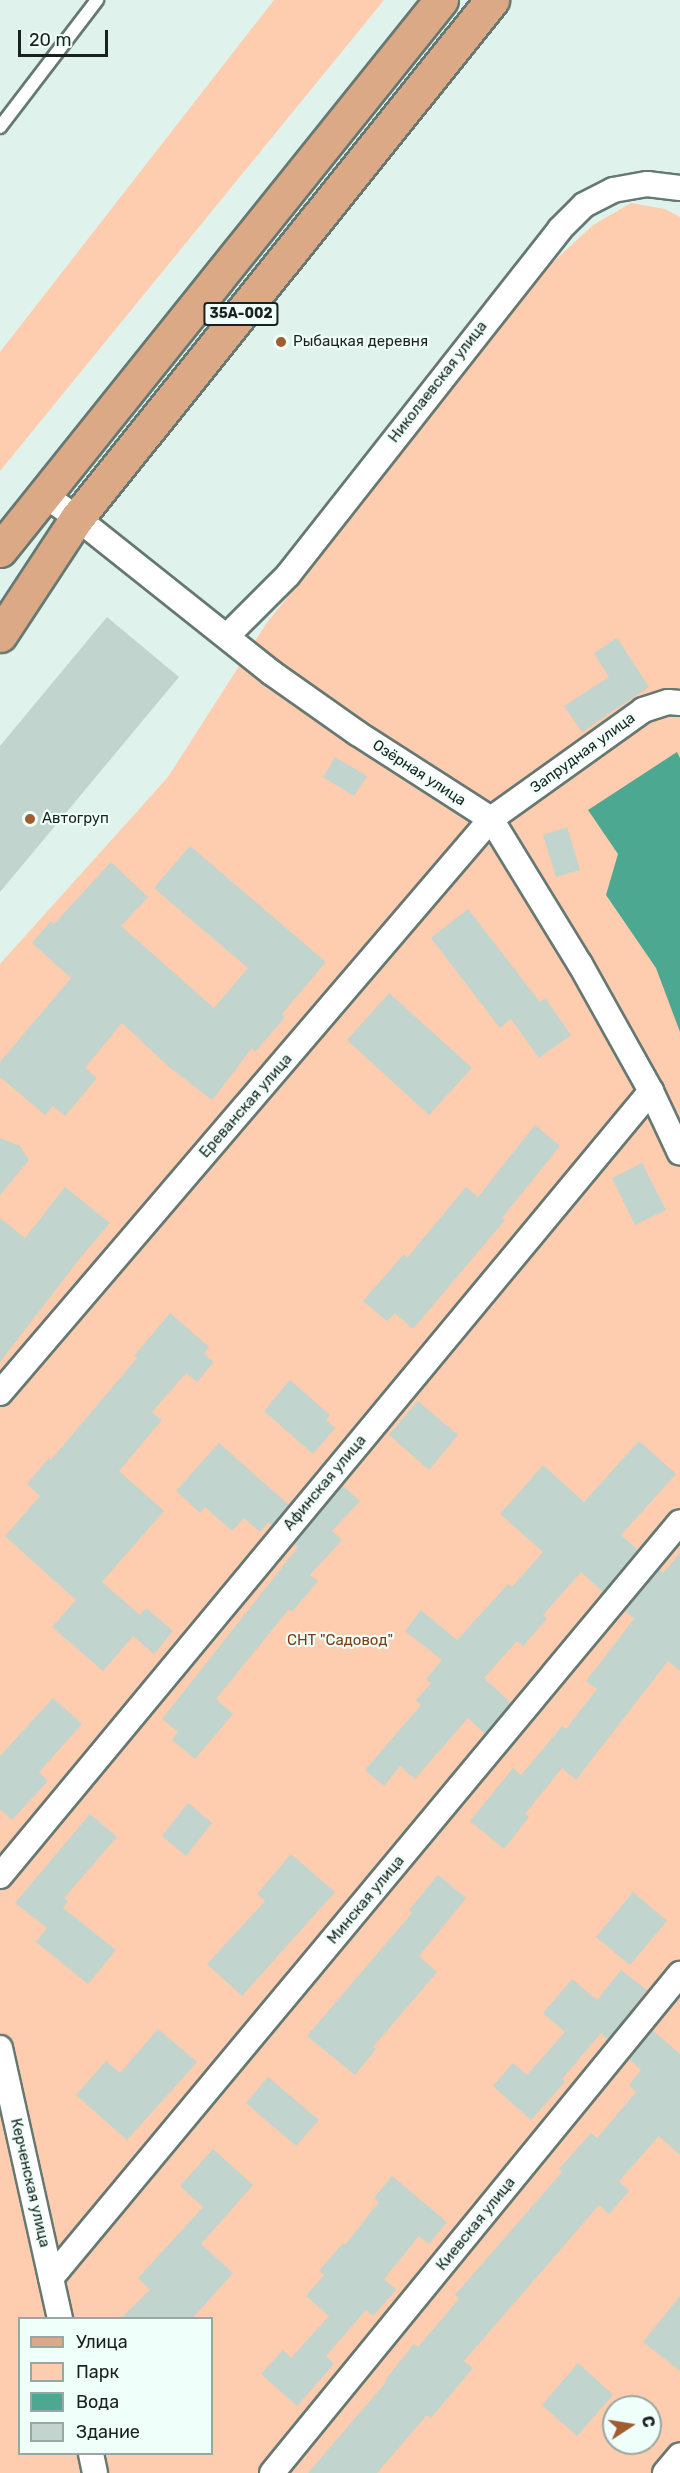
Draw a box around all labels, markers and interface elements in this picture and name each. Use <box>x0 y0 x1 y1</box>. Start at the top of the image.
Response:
scale bar <box>21 18 111 56</box>
text: 20 m <box>29 29 71 51</box>
road number: 35А-002 <box>202 303 280 325</box>
street label: Николаевская улица <box>385 318 491 446</box>
place label: Рыбацкая деревня <box>293 333 428 351</box>
marker: Рыбацкая деревня <box>274 335 288 349</box>
street label: Запрудная улица <box>527 709 639 797</box>
street label: Озёрная улица <box>369 736 469 810</box>
place label: Автогруп <box>42 810 109 828</box>
marker: Автогруп <box>23 812 37 826</box>
street label: Ереванская улица <box>196 1050 296 1162</box>
street label: Афинская улица <box>280 1432 370 1534</box>
park label: СНТ "Садовод" <box>287 1632 393 1650</box>
street label: Минская улица <box>324 1852 408 1948</box>
street label: Керченская улица <box>6 2117 54 2249</box>
street label: Киевская улица <box>433 2174 519 2274</box>
legend <box>18 2317 213 2455</box>
text: Улица <box>76 2331 128 2353</box>
text: Парк <box>76 2361 119 2383</box>
text: Вода <box>76 2391 119 2413</box>
north arrow <box>602 2395 662 2455</box>
text: С <box>638 2414 659 2429</box>
text: Здание <box>76 2421 140 2443</box>

